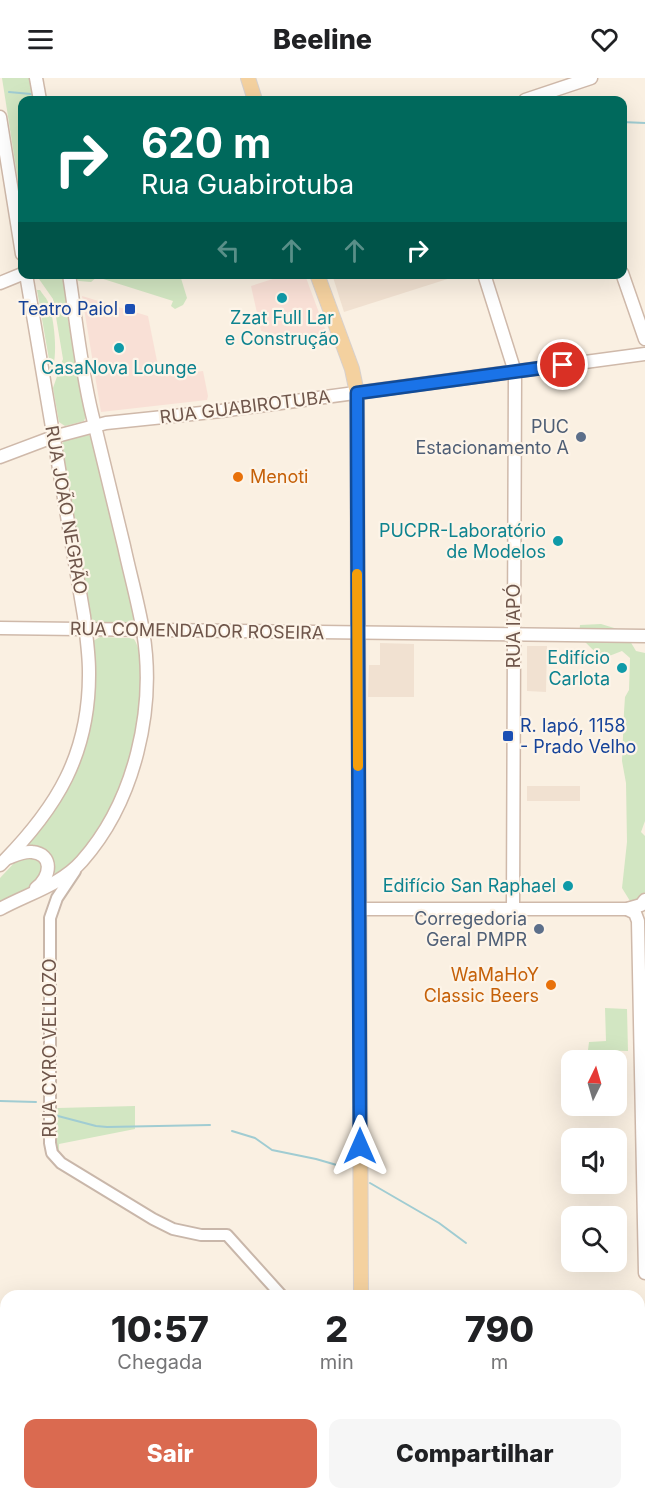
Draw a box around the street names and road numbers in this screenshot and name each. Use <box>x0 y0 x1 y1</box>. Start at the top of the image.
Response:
street label: RUA GUABIROTUBA <box>158 386 331 427</box>
street label: RUA JOÃO NEGRÃO <box>41 424 93 596</box>
street label: RUA IAPÓ <box>502 584 524 668</box>
street label: RUA COMENDADOR ROSEIRA <box>70 618 324 643</box>
street label: RUA CYRO VELLOZO <box>39 958 60 1138</box>

